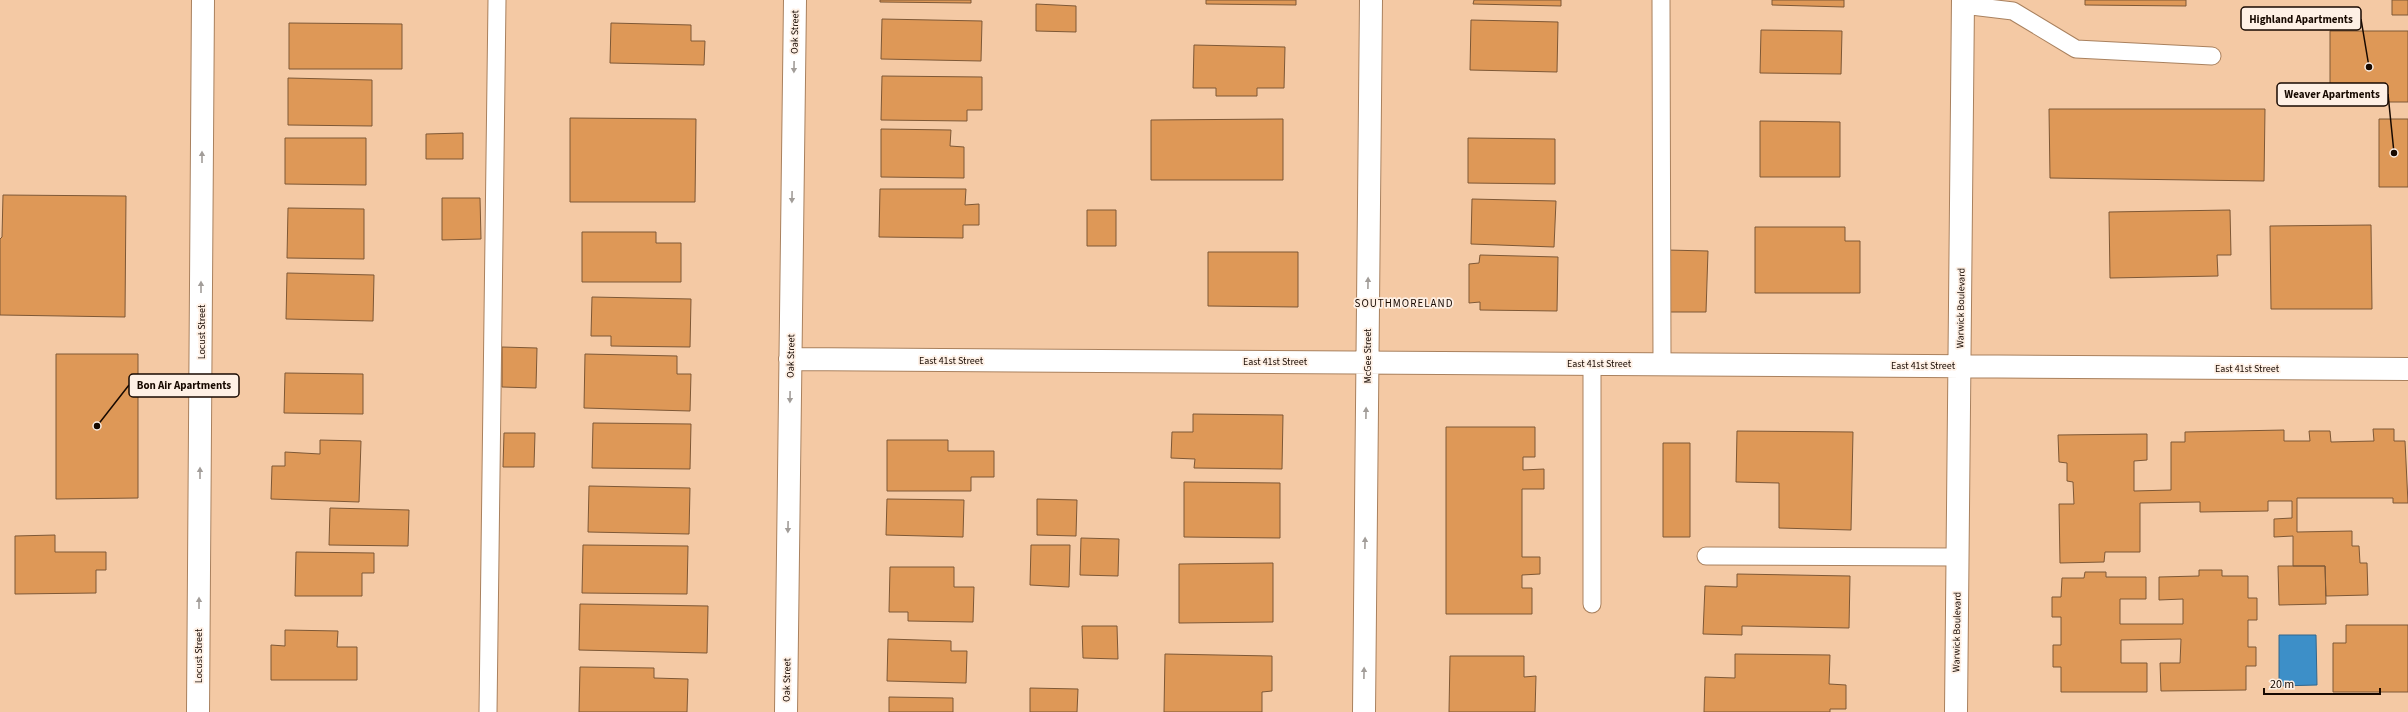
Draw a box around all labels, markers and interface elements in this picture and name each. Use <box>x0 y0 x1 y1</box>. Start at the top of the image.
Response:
callout: Highland Apartments <box>2241 7 2361 30</box>
street label: Oak Street <box>788 9 802 54</box>
text: Highland Apartments <box>2249 12 2353 27</box>
one-way arrow <box>791 61 797 74</box>
callout: Weaver Apartments <box>2277 83 2388 106</box>
text: Weaver Apartments <box>2284 87 2380 102</box>
one-way arrow <box>199 150 205 163</box>
one-way arrow <box>789 191 795 204</box>
street label: Warwick Boulevard <box>1953 268 1969 348</box>
one-way arrow <box>1364 277 1371 289</box>
one-way arrow <box>198 280 204 293</box>
district label: SOUTHMORELAND <box>1355 296 1453 311</box>
street label: Locust Street <box>195 304 209 359</box>
street label: McGee Street <box>1361 328 1375 383</box>
street label: Oak Street <box>784 333 798 378</box>
street label: East 41st Street <box>919 354 984 368</box>
street label: East 41st Street <box>1243 355 1308 369</box>
street label: East 41st Street <box>1567 357 1632 371</box>
street label: East 41st Street <box>1891 359 1956 373</box>
street label: East 41st Street <box>2215 362 2280 376</box>
callout: Bon Air Apartments <box>129 374 239 397</box>
text: Bon Air Apartments <box>137 378 231 393</box>
one-way arrow <box>787 391 793 404</box>
one-way arrow <box>1363 407 1370 419</box>
one-way arrow <box>197 466 203 479</box>
one-way arrow <box>785 521 791 534</box>
one-way arrow <box>1362 536 1368 549</box>
street label: Warwick Boulevard <box>1949 592 1965 672</box>
one-way arrow <box>196 596 202 609</box>
street label: Locust Street <box>192 628 206 683</box>
street label: Oak Street <box>780 657 794 702</box>
one-way arrow <box>1361 666 1367 679</box>
scale bar <box>2264 670 2380 696</box>
text: 20 m <box>2270 676 2294 693</box>

